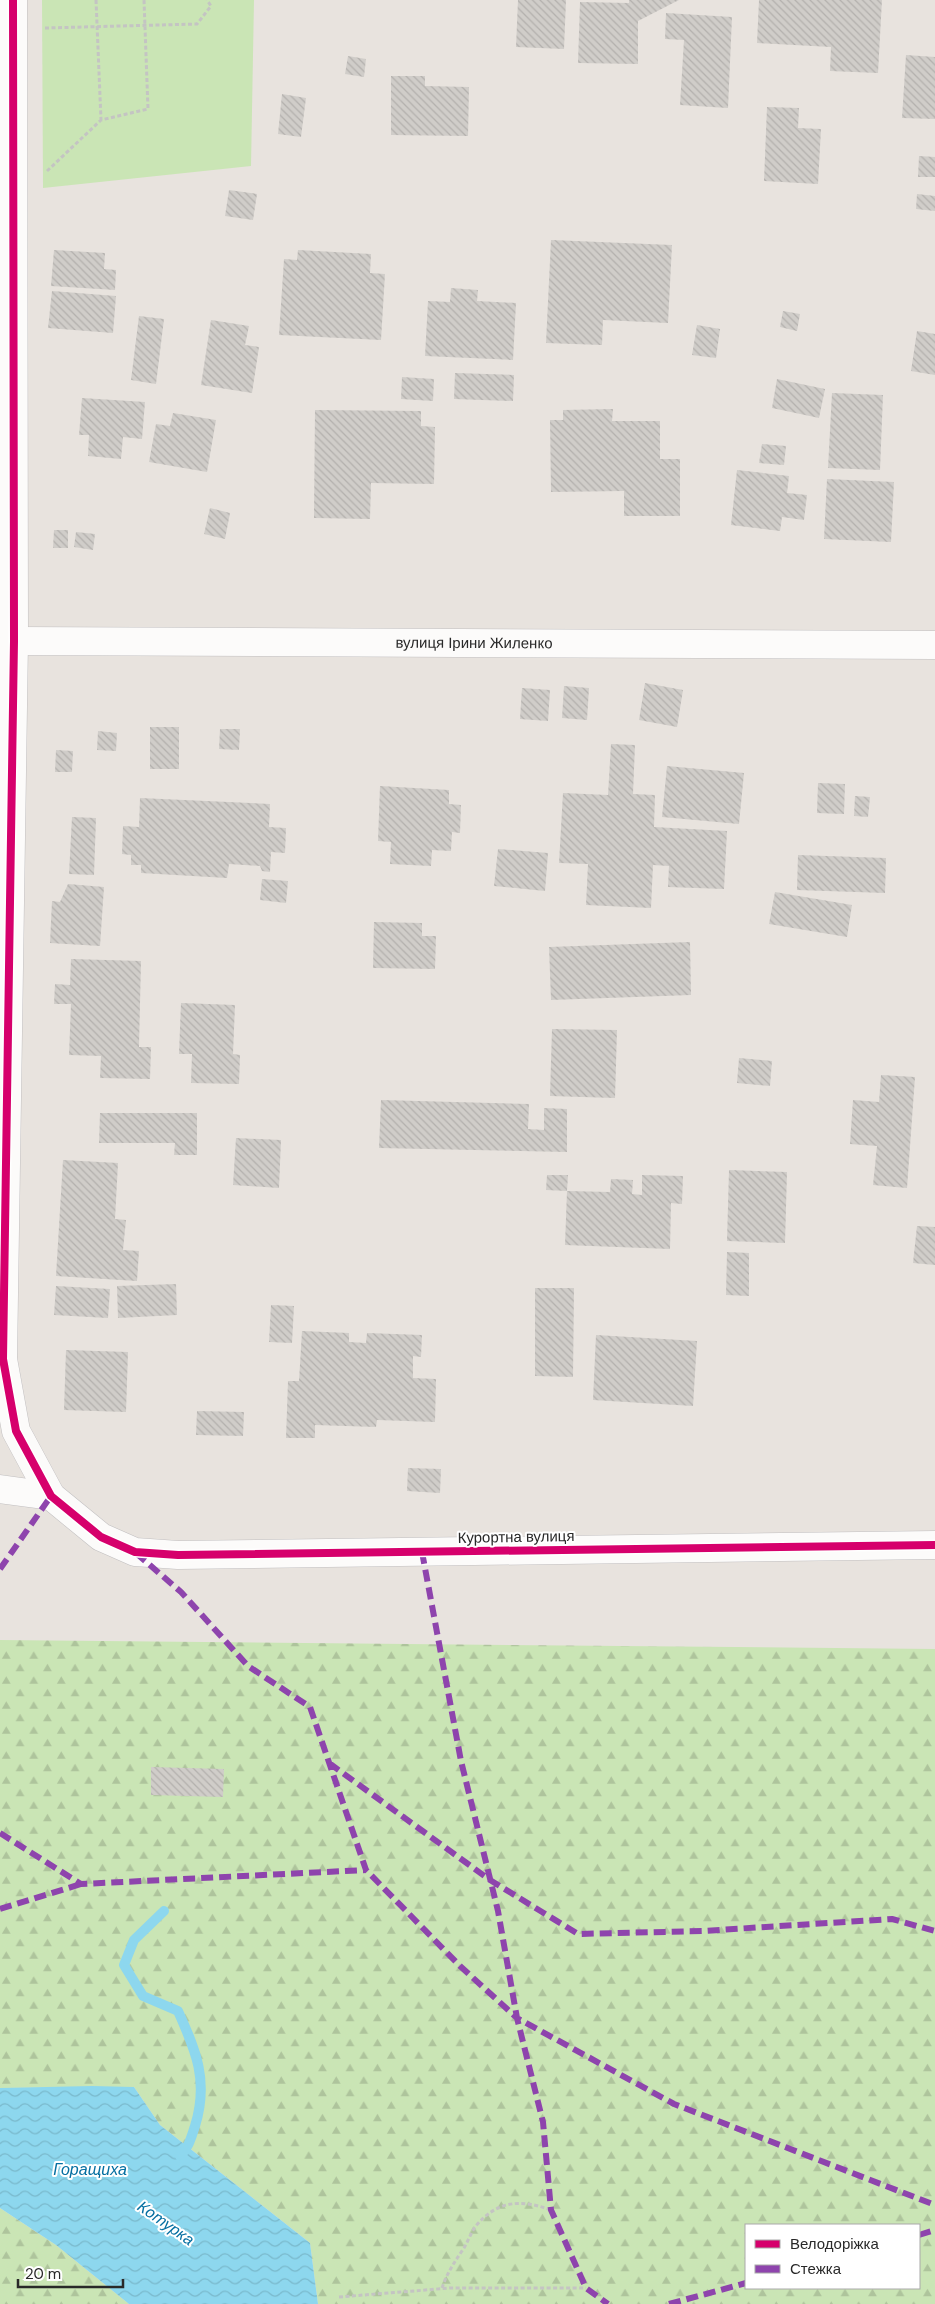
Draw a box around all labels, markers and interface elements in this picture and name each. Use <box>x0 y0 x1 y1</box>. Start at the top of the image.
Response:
street label: вулиця Ірини Жиленко <box>395 633 553 653</box>
street label: Курортна вулиця <box>457 1526 575 1548</box>
water label: Горащиха <box>53 2159 127 2180</box>
water label: Котурка <box>133 2196 199 2250</box>
legend <box>745 2224 920 2289</box>
text: Велодоріжка <box>790 2234 879 2254</box>
scale bar <box>18 2256 122 2288</box>
text: Стежка <box>790 2259 842 2279</box>
text: 20 m <box>25 2264 61 2284</box>

